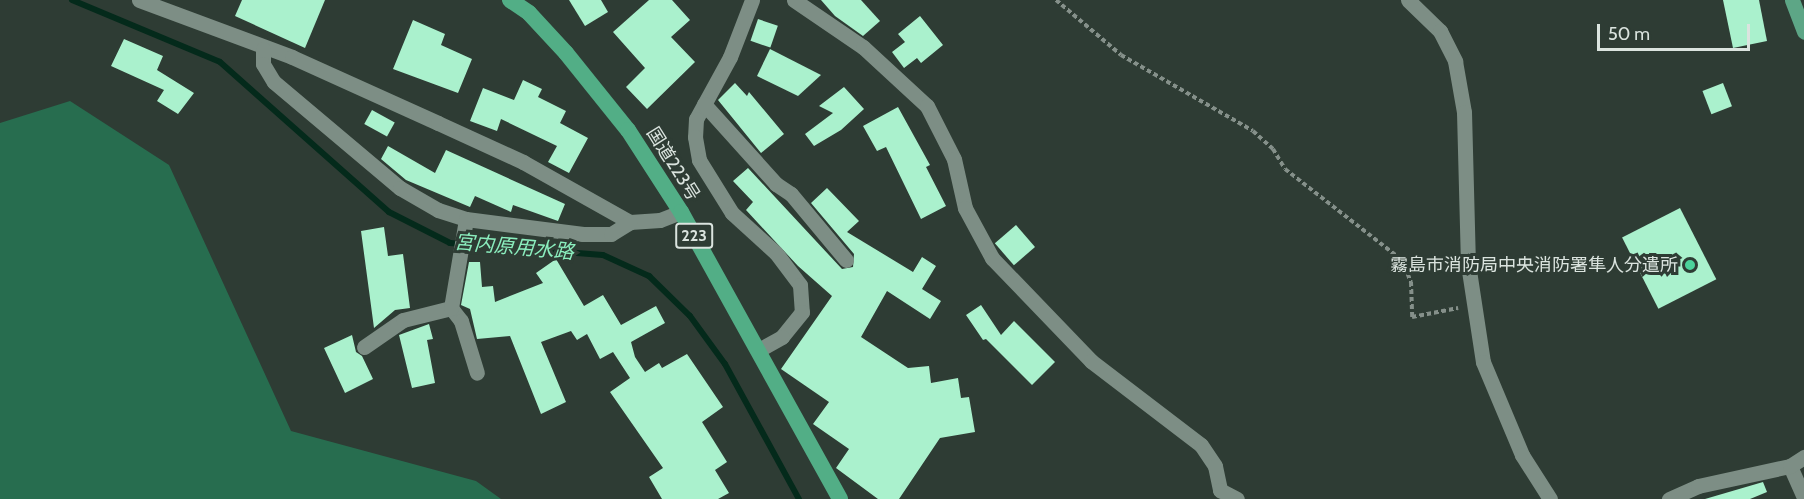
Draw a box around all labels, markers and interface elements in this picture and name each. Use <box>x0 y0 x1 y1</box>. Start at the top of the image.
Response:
scale bar <box>1600 12 1753 50</box>
text: 50 m <box>1608 23 1650 45</box>
street label: 国道223号 <box>642 123 704 205</box>
road number: 223 <box>674 223 714 249</box>
water label: 宮内原用水路 <box>453 230 575 264</box>
place label: 霧島市消防局中央消防署隼人分遣所 <box>1390 254 1678 276</box>
marker: 霧島市消防局中央消防署隼人分遣所 <box>1683 258 1697 272</box>

